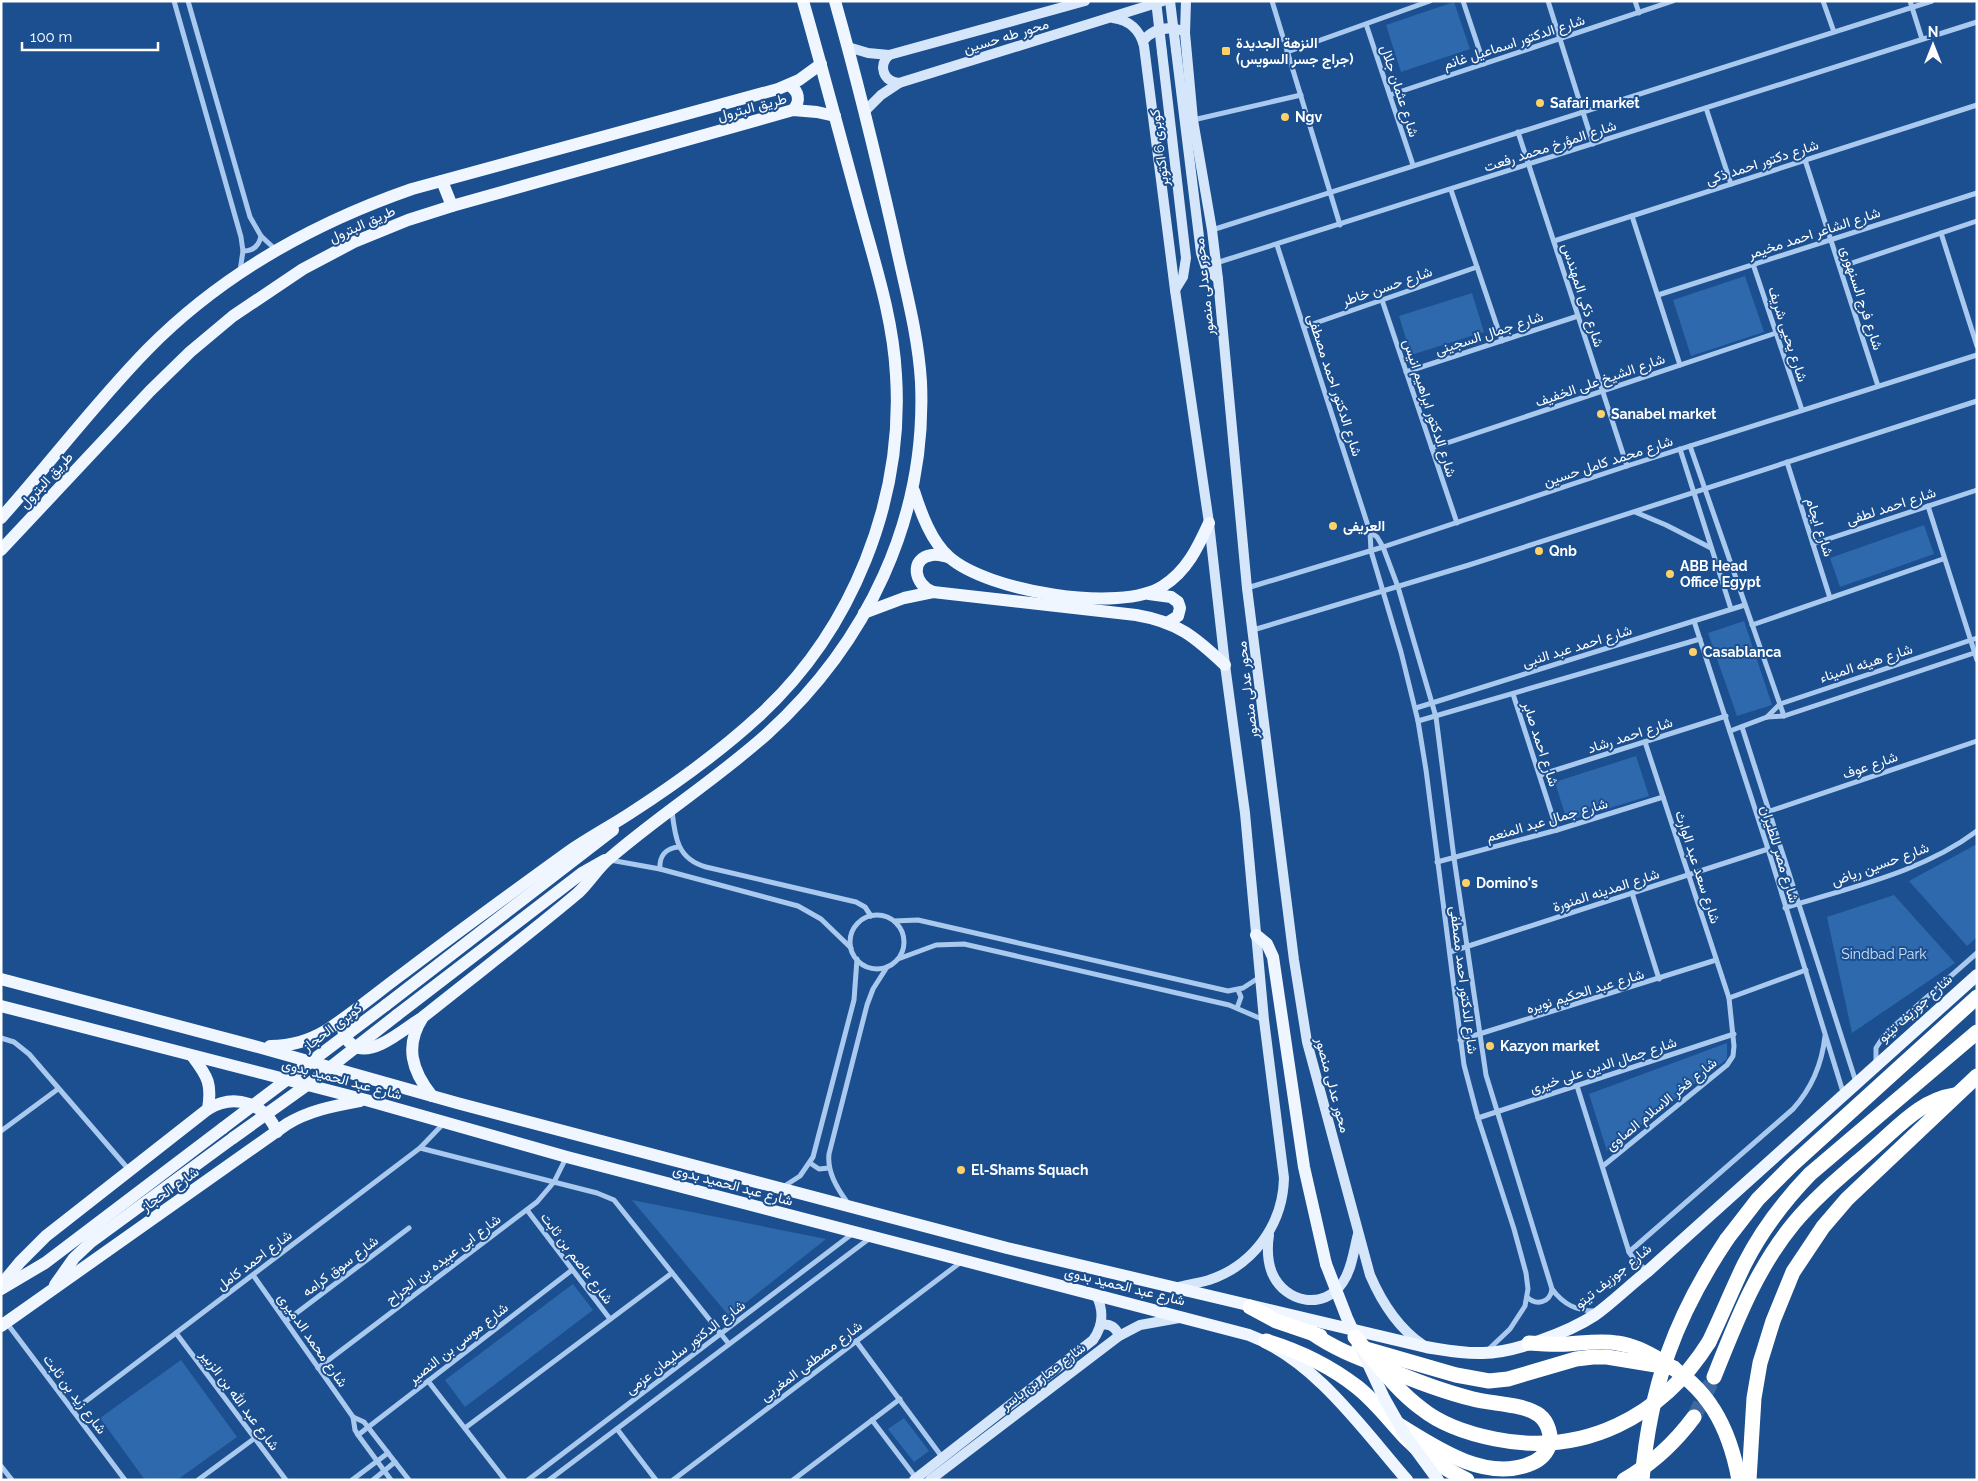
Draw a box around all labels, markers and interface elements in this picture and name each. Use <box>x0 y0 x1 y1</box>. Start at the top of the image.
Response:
street label: شارع الدكتور اسماعيل غانم <box>1441 12 1588 75</box>
street label: محور طه حسين <box>961 15 1051 58</box>
scale bar <box>22 20 159 52</box>
north arrow <box>1908 20 1958 70</box>
text: N <box>1928 24 1938 40</box>
text: 100 m <box>30 28 72 46</box>
place label: النزهة الجديدة (جراج جسر السويس) <box>1236 35 1354 69</box>
street label: شارع عثمان جلال <box>1375 43 1422 140</box>
marker: النزهة الجديدة (جراج جسر السويس) <box>1220 45 1232 57</box>
street label: طريق البترول <box>716 90 789 126</box>
place label: Safari market <box>1550 95 1640 111</box>
marker: Safari market <box>1534 97 1546 109</box>
street label: كوبرى 6 اكتوبر <box>1146 108 1173 189</box>
place label: Ngv <box>1295 109 1322 125</box>
marker: Ngv <box>1279 111 1291 123</box>
street label: شارع المؤرخ محمد رفعت <box>1482 117 1619 178</box>
street label: شارع دكتور احمد ذكى <box>1704 136 1821 191</box>
street label: طريق البترول <box>326 202 398 248</box>
street label: شارع الشاعر احمد مخيمر <box>1745 204 1883 265</box>
street label: محور عدلى منصور <box>1191 237 1218 338</box>
street label: شارع ذكى المهندس <box>1556 241 1607 350</box>
street label: شارع فرج السنهورى <box>1835 244 1886 353</box>
street label: شارع حسن خاطر <box>1339 263 1435 312</box>
street label: شارع يحيى شريف <box>1762 284 1811 385</box>
street label: شارع جمال السجينى <box>1433 308 1546 361</box>
street label: شارع الدكتور احمد مصطفى <box>1302 312 1366 459</box>
street label: شارع الدكتور ابراهيم انيس <box>1397 337 1460 480</box>
street label: شارع الشيخ على الخفيف <box>1533 350 1668 413</box>
place label: Sanabel market <box>1611 406 1717 422</box>
marker: Sanabel market <box>1595 408 1607 420</box>
street label: شارع محمد كامل حسين <box>1541 433 1676 492</box>
street label: طريق البترول <box>16 449 77 513</box>
street label: شارع احمد لطفى <box>1844 484 1939 531</box>
street label: شارع ايجام <box>1800 496 1837 559</box>
place label: العريفى <box>1343 518 1385 535</box>
marker: العريفى <box>1327 520 1339 532</box>
place label: Qnb <box>1549 543 1577 559</box>
marker: Qnb <box>1533 545 1545 557</box>
place label: ABB Head Office Egypt <box>1680 558 1761 590</box>
marker: ABB Head Office Egypt <box>1664 568 1676 580</box>
street label: شارع احمد عبد النبى <box>1520 622 1635 673</box>
street label: محور عدلى منصور <box>1233 640 1262 741</box>
street label: شارع هيئه الميناء <box>1817 640 1915 688</box>
place label: Casablanca <box>1703 644 1781 660</box>
marker: Casablanca <box>1687 646 1699 658</box>
street label: شارع احمد صابر <box>1517 699 1562 789</box>
street label: شارع احمد رشاد <box>1585 714 1675 759</box>
street label: شارع عوف <box>1840 748 1901 785</box>
street label: شارع جمال عبد المنعم <box>1485 795 1610 848</box>
street label: شارع مصر للطيران <box>1755 803 1802 905</box>
street label: شارع سعد عبد الوارث <box>1669 809 1724 926</box>
street label: شارع حسين رياض <box>1829 839 1932 892</box>
street label: شارع المدينه المنورة <box>1551 865 1662 918</box>
place label: Domino's <box>1476 875 1538 891</box>
marker: Domino's <box>1460 877 1472 889</box>
street label: شارع الدكتور احمد مصطفى <box>1444 905 1481 1055</box>
park label: Sindbad Park <box>1841 946 1927 962</box>
street label: شارع عبد الحكيم نويره <box>1524 965 1647 1019</box>
street label: شارع جوزيف تيتو <box>1875 971 1957 1048</box>
street label: كوبرى الحجاز <box>298 999 365 1056</box>
street label: محور عدلى منصور <box>1311 1034 1353 1135</box>
street label: شارع جمال الدين على خيرى <box>1528 1034 1679 1099</box>
place label: Kazyon market <box>1500 1038 1600 1054</box>
marker: Kazyon market <box>1484 1040 1496 1052</box>
street label: شارع فخر الاسلام الصاوى <box>1602 1054 1722 1156</box>
street label: شارع عبد الحميد بدوى <box>279 1055 404 1106</box>
street label: شارع عبد الحميد بدوى <box>670 1161 795 1212</box>
place label: El-Shams Squach <box>971 1162 1088 1178</box>
street label: شارع الحجاز <box>137 1163 204 1218</box>
marker: El-Shams Squach <box>955 1164 967 1176</box>
street label: شارع عاصم بن ثابت <box>535 1209 617 1309</box>
street label: شارع ابى عبيده بن الجراح <box>382 1211 505 1310</box>
street label: شارع احمد كامل <box>213 1226 297 1296</box>
street label: شارع سوق كرامه <box>299 1232 383 1302</box>
street label: شارع جوزيف تيتو <box>1572 1240 1656 1314</box>
street label: شارع عبد الحميد بدوى <box>1062 1263 1187 1312</box>
street label: شارع محمد الدميرى <box>272 1290 351 1392</box>
street label: شارع الدكتور سليمان عزمى <box>622 1297 750 1400</box>
street label: شارع موسى بن النصير <box>404 1299 513 1390</box>
street label: شارع مصطفى المغربى <box>757 1318 867 1407</box>
street label: شارع عمار بن ياسر <box>997 1339 1090 1416</box>
street label: شارع عبد الله بن الزبير <box>194 1346 283 1455</box>
street label: شارع زيد بن ثابت <box>38 1351 110 1439</box>

